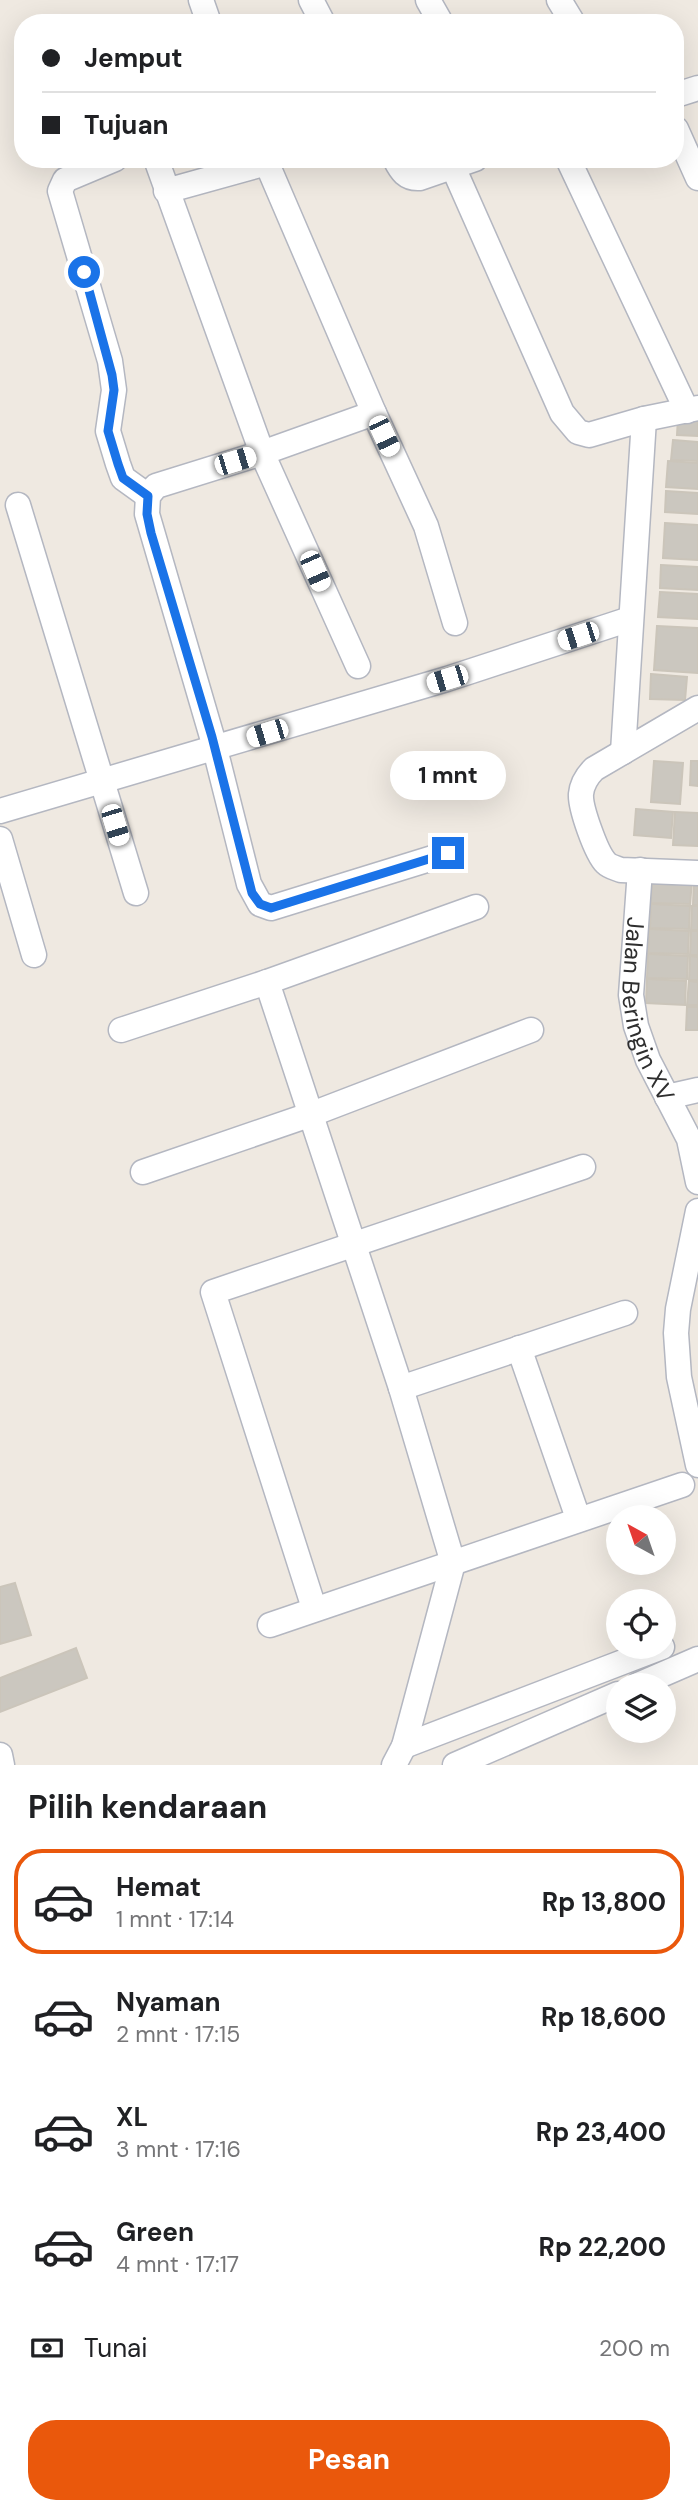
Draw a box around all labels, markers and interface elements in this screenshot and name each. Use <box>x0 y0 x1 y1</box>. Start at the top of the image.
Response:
text: Jemput <box>84 41 183 75</box>
text: Tujuan <box>84 108 169 142</box>
route start <box>68 256 100 288</box>
car <box>366 413 403 459</box>
car <box>212 445 259 477</box>
car <box>297 548 334 594</box>
car <box>555 620 602 652</box>
car <box>424 663 471 695</box>
car <box>244 717 291 749</box>
callout: 1 mnt <box>390 752 506 800</box>
text: 1 mnt <box>418 760 478 790</box>
car <box>99 802 132 848</box>
route end <box>432 837 464 869</box>
street label: Jalan Beringin XV <box>616 916 682 1106</box>
north arrow <box>606 1505 676 1575</box>
map controls <box>606 1505 676 1743</box>
button: locate <box>606 1589 676 1659</box>
button: layers <box>606 1673 676 1743</box>
text: Pilih kendaraan <box>28 1786 267 1828</box>
icon: car <box>32 1870 95 1933</box>
text: Hemat <box>116 1870 201 1904</box>
text: Rp 13,800 <box>542 1885 666 1919</box>
text: 1 mnt · 17:14 <box>116 1904 234 1934</box>
icon: car <box>32 1985 95 2048</box>
text: Nyaman <box>116 1985 221 2019</box>
text: Rp 18,600 <box>541 2000 666 2034</box>
text: 2 mnt · 17:15 <box>116 2019 240 2049</box>
icon: car <box>32 2100 95 2163</box>
text: XL <box>116 2100 148 2134</box>
text: Rp 23,400 <box>536 2115 666 2149</box>
text: 3 mnt · 17:16 <box>116 2134 241 2164</box>
icon: car <box>32 2215 95 2278</box>
text: Green <box>116 2215 194 2249</box>
text: Rp 22,200 <box>539 2230 666 2264</box>
text: 4 mnt · 17:17 <box>116 2249 239 2279</box>
icon: cash <box>28 2329 66 2367</box>
text: Tunai <box>84 2331 148 2365</box>
text: 200 m <box>599 2333 670 2363</box>
button: Pesan <box>28 2420 670 2500</box>

